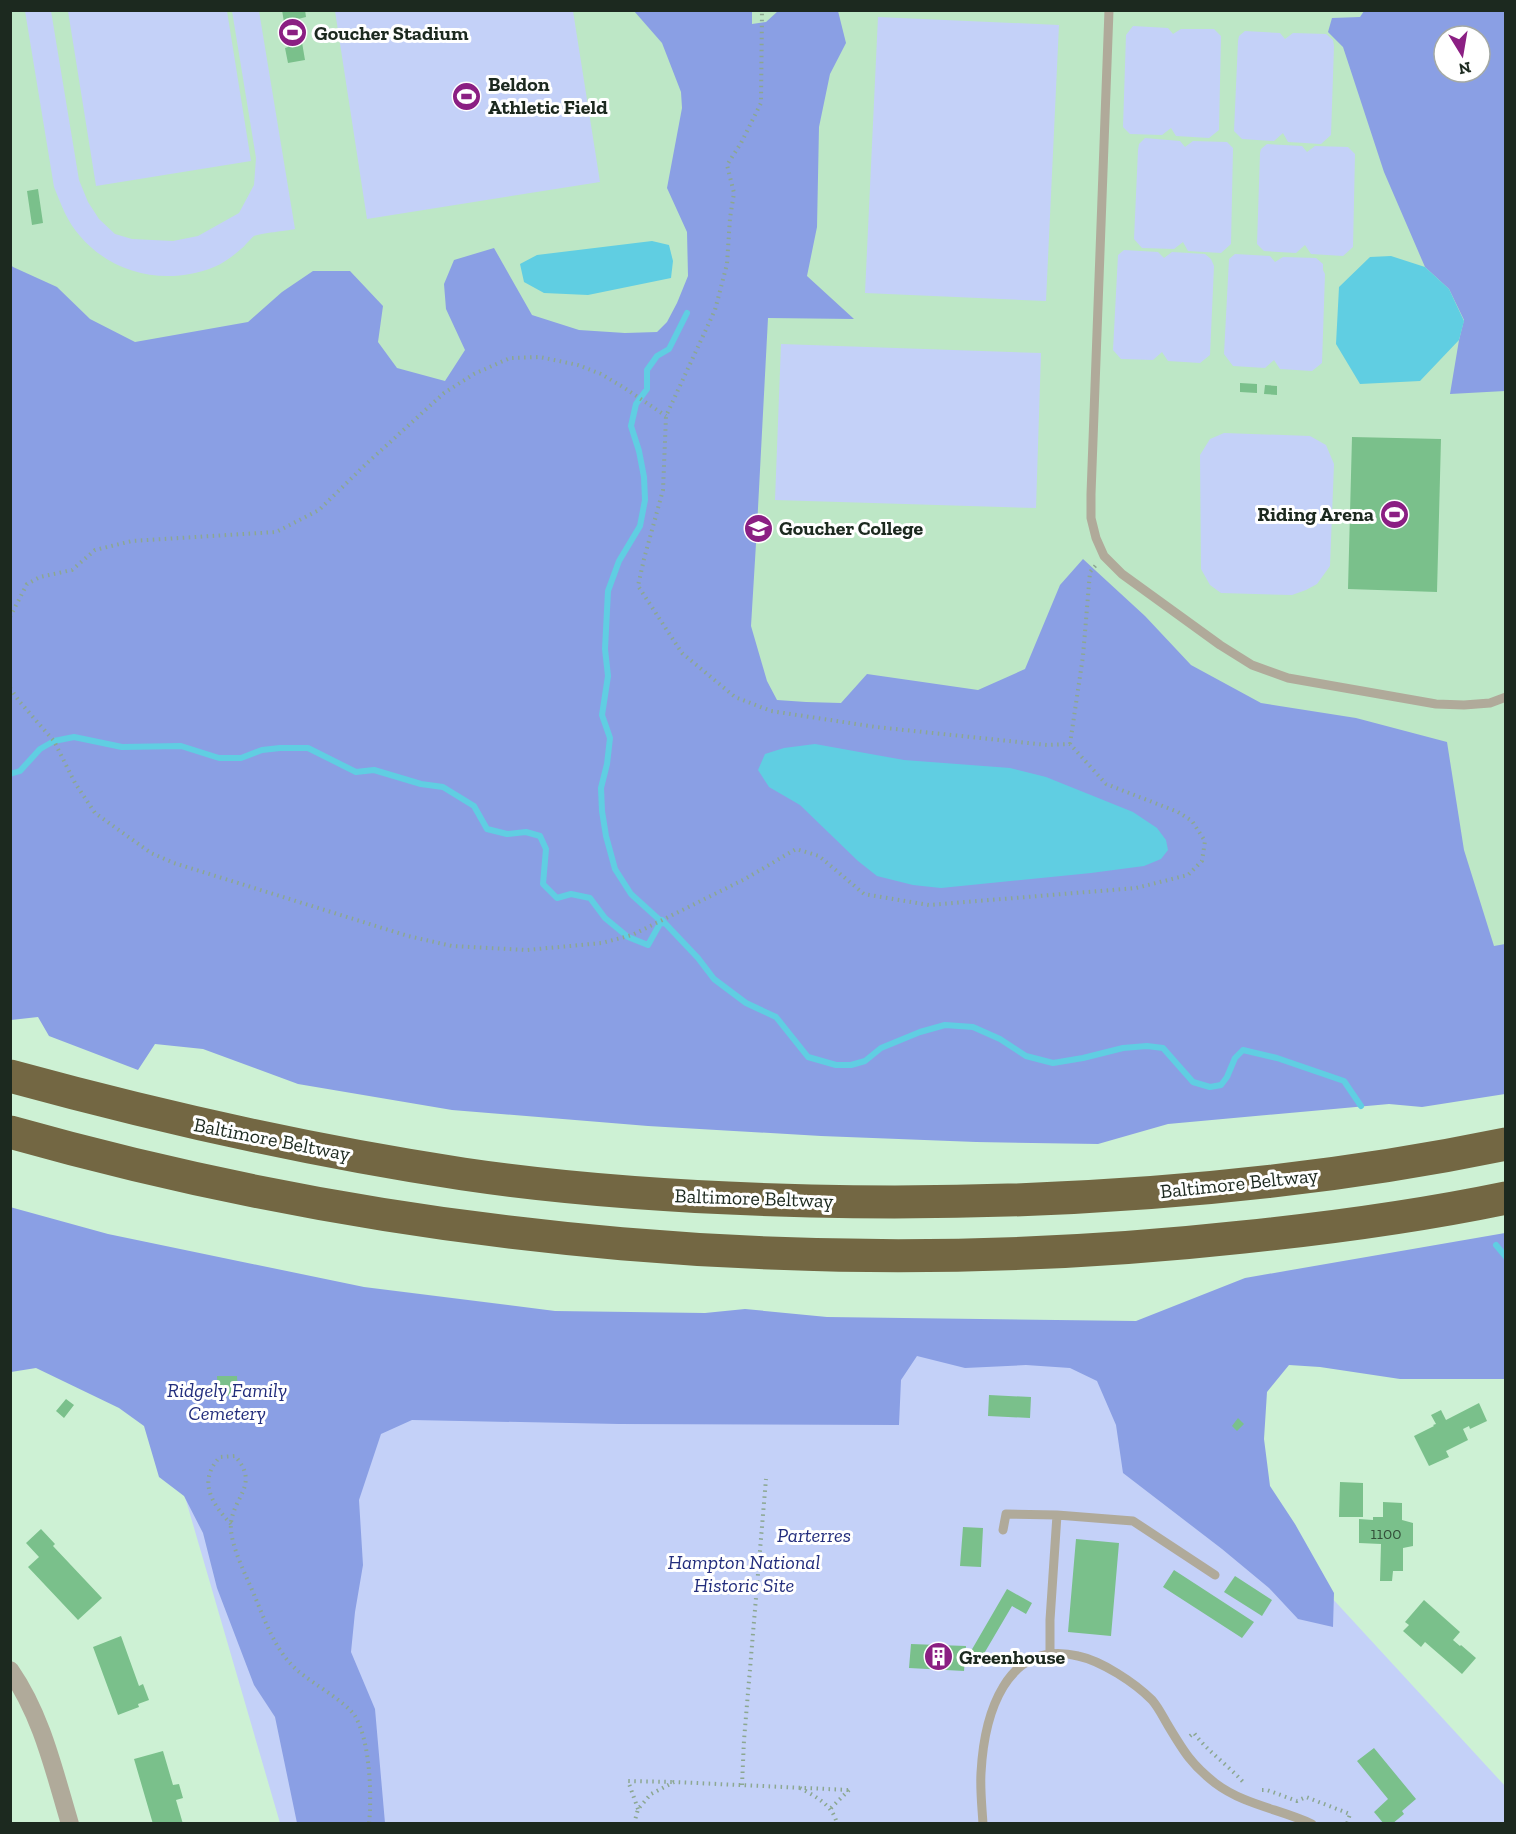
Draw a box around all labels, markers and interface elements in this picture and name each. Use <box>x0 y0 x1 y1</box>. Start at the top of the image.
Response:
sports icon: Goucher Stadium <box>277 17 309 49</box>
place label: Goucher Stadium <box>314 21 469 45</box>
north arrow <box>1432 24 1492 84</box>
text: N <box>1457 58 1473 79</box>
place label: Beldon Athletic Field <box>488 72 608 119</box>
sports icon: Beldon Athletic Field <box>451 80 483 112</box>
sports icon: Riding Arena <box>1379 498 1411 530</box>
place label: Riding Arena <box>1257 502 1374 526</box>
school or university icon: Goucher College <box>742 512 774 544</box>
place label: Goucher College <box>779 516 923 540</box>
street label: Baltimore Beltway <box>192 1112 353 1166</box>
street label: Baltimore Beltway <box>1159 1163 1320 1203</box>
street label: Baltimore Beltway <box>674 1183 835 1213</box>
park label: Ridgely Family Cemetery <box>167 1378 287 1425</box>
park label: Parterres <box>777 1523 851 1547</box>
house number: 1100 <box>1371 1524 1401 1543</box>
park label: Hampton National Historic Site <box>668 1550 820 1597</box>
building icon: Greenhouse <box>922 1641 954 1673</box>
place label: Greenhouse <box>959 1645 1066 1669</box>

